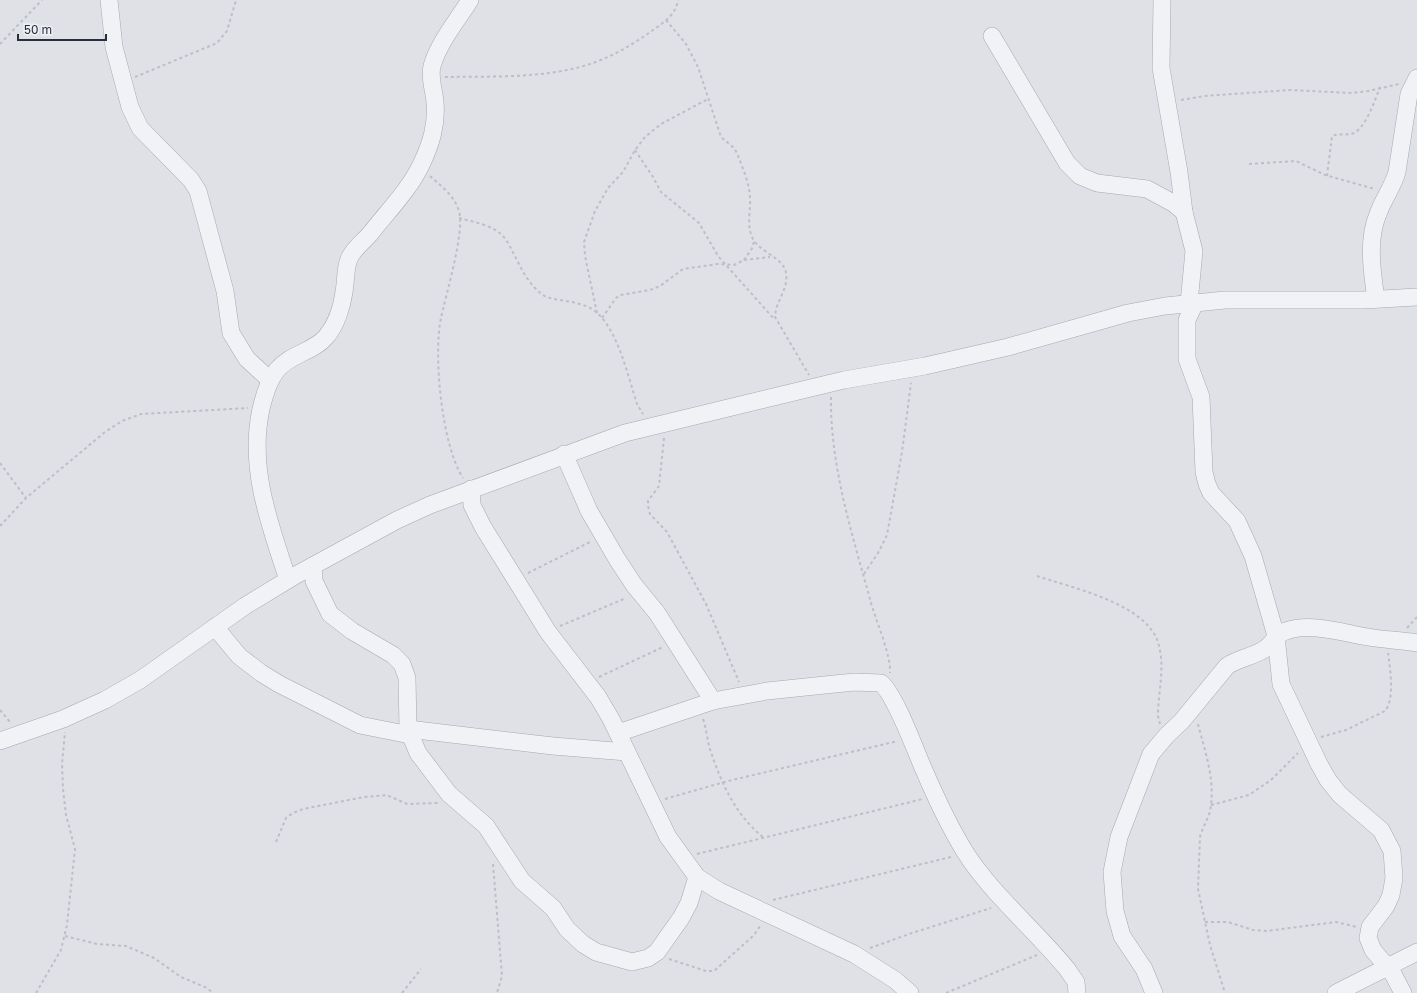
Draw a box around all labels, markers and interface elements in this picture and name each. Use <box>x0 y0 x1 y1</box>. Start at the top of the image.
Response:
scale bar <box>18 16 106 42</box>
text: 50 m <box>24 22 52 37</box>

